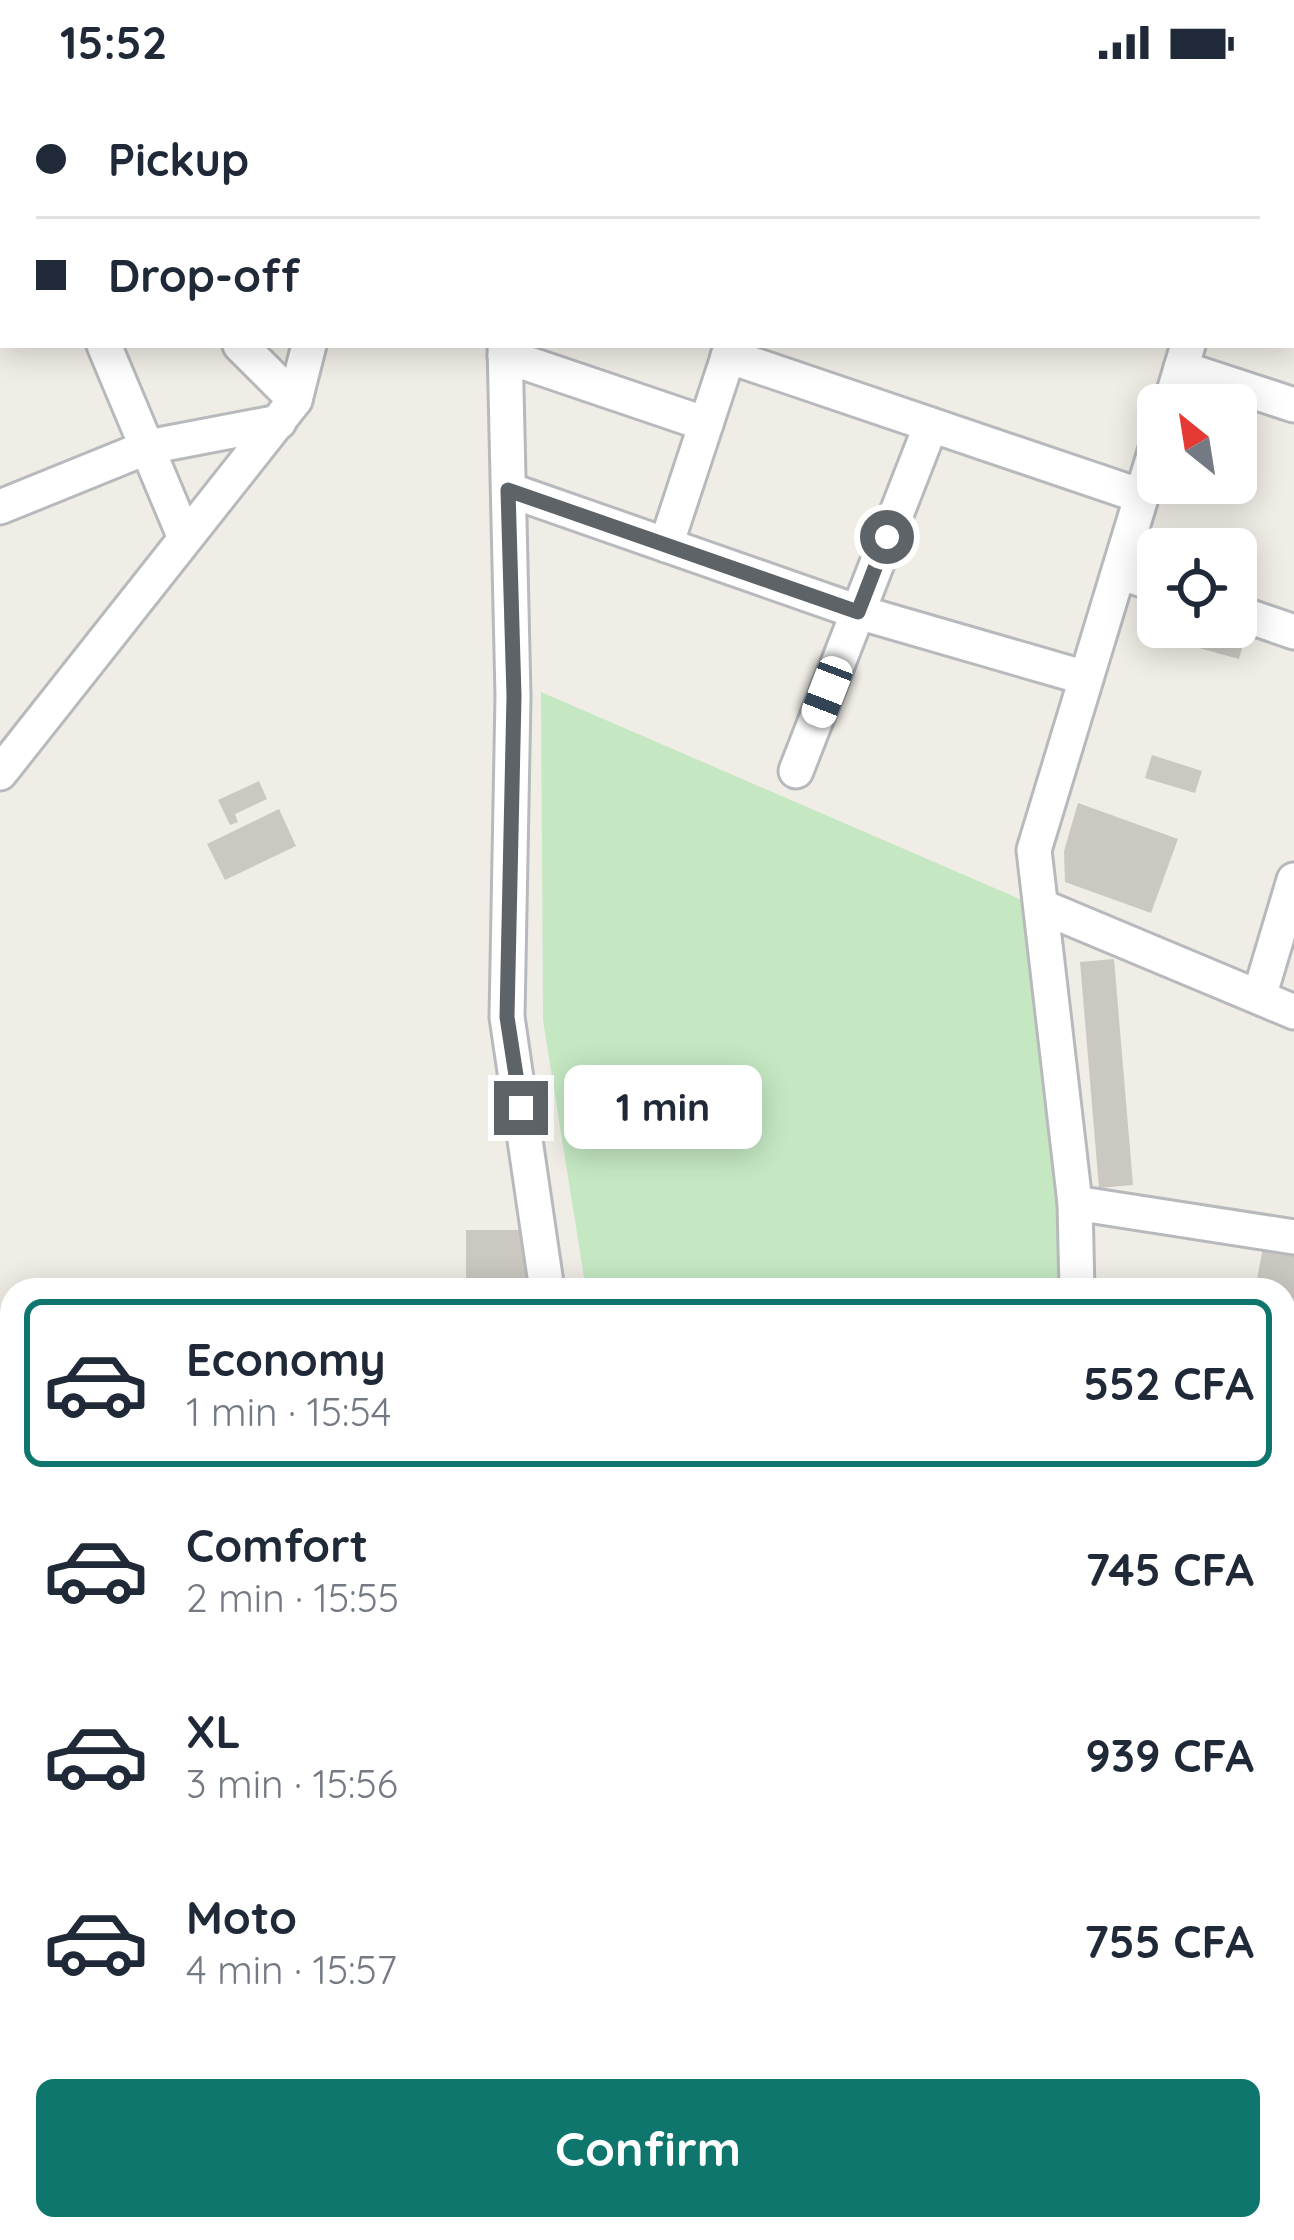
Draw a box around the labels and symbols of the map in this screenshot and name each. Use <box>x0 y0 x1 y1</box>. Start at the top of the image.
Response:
north arrow <box>1137 384 1257 504</box>
route start <box>860 510 914 564</box>
car <box>797 652 857 732</box>
callout: 1 min <box>563 1066 761 1150</box>
route end <box>494 1081 548 1135</box>

